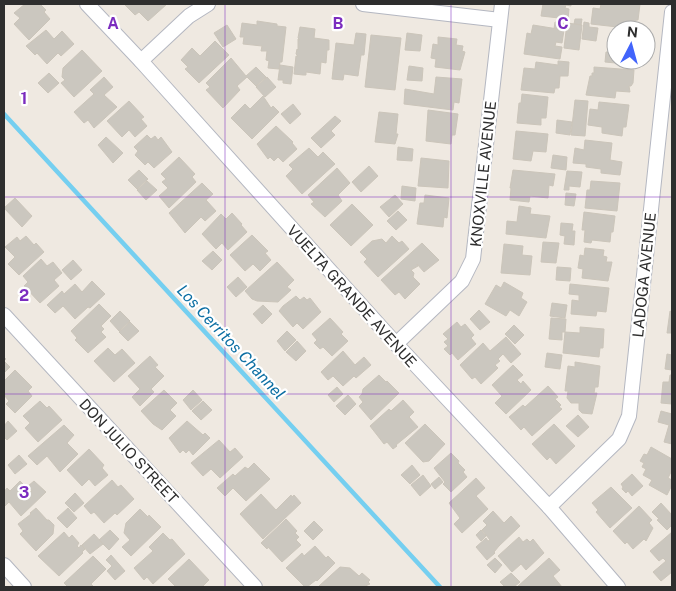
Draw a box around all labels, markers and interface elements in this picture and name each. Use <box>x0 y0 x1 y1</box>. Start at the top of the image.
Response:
text: A <box>107 14 119 33</box>
text: B <box>333 14 344 33</box>
text: C <box>557 14 569 33</box>
north arrow <box>606 20 656 70</box>
text: N <box>626 24 639 41</box>
text: 1 <box>21 89 27 108</box>
street label: KNOXVILLE AVENUE <box>467 100 499 248</box>
street label: LADOGA AVENUE <box>629 212 659 338</box>
street label: VUELTA GRANDE AVENUE <box>284 222 420 370</box>
water label: Los Cerritos Channel <box>173 281 289 403</box>
text: 2 <box>19 286 29 305</box>
street label: DON JULIO STREET <box>76 395 182 507</box>
text: 3 <box>19 483 29 502</box>

